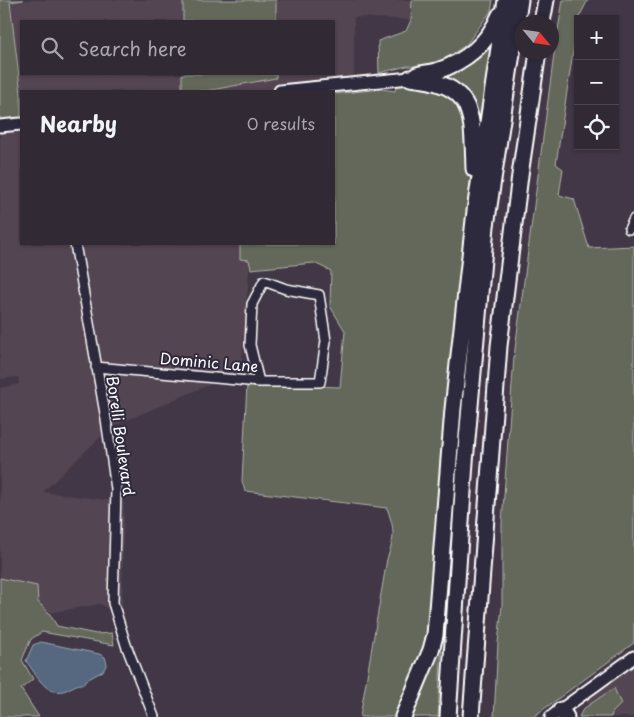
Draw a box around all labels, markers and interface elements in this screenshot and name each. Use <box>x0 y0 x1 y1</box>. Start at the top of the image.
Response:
north arrow <box>514 15 559 60</box>
map controls <box>574 15 619 150</box>
button: + <box>574 15 619 60</box>
search box <box>20 20 335 75</box>
icon: search <box>38 34 66 62</box>
text: Search here <box>78 34 187 62</box>
button: − <box>574 60 619 105</box>
button: locate <box>574 105 619 150</box>
text: Nearby <box>40 107 117 139</box>
text: 0 results <box>247 111 315 135</box>
street label: Dominic Lane <box>159 346 259 377</box>
street label: Borelli Boulevard <box>102 374 141 497</box>

